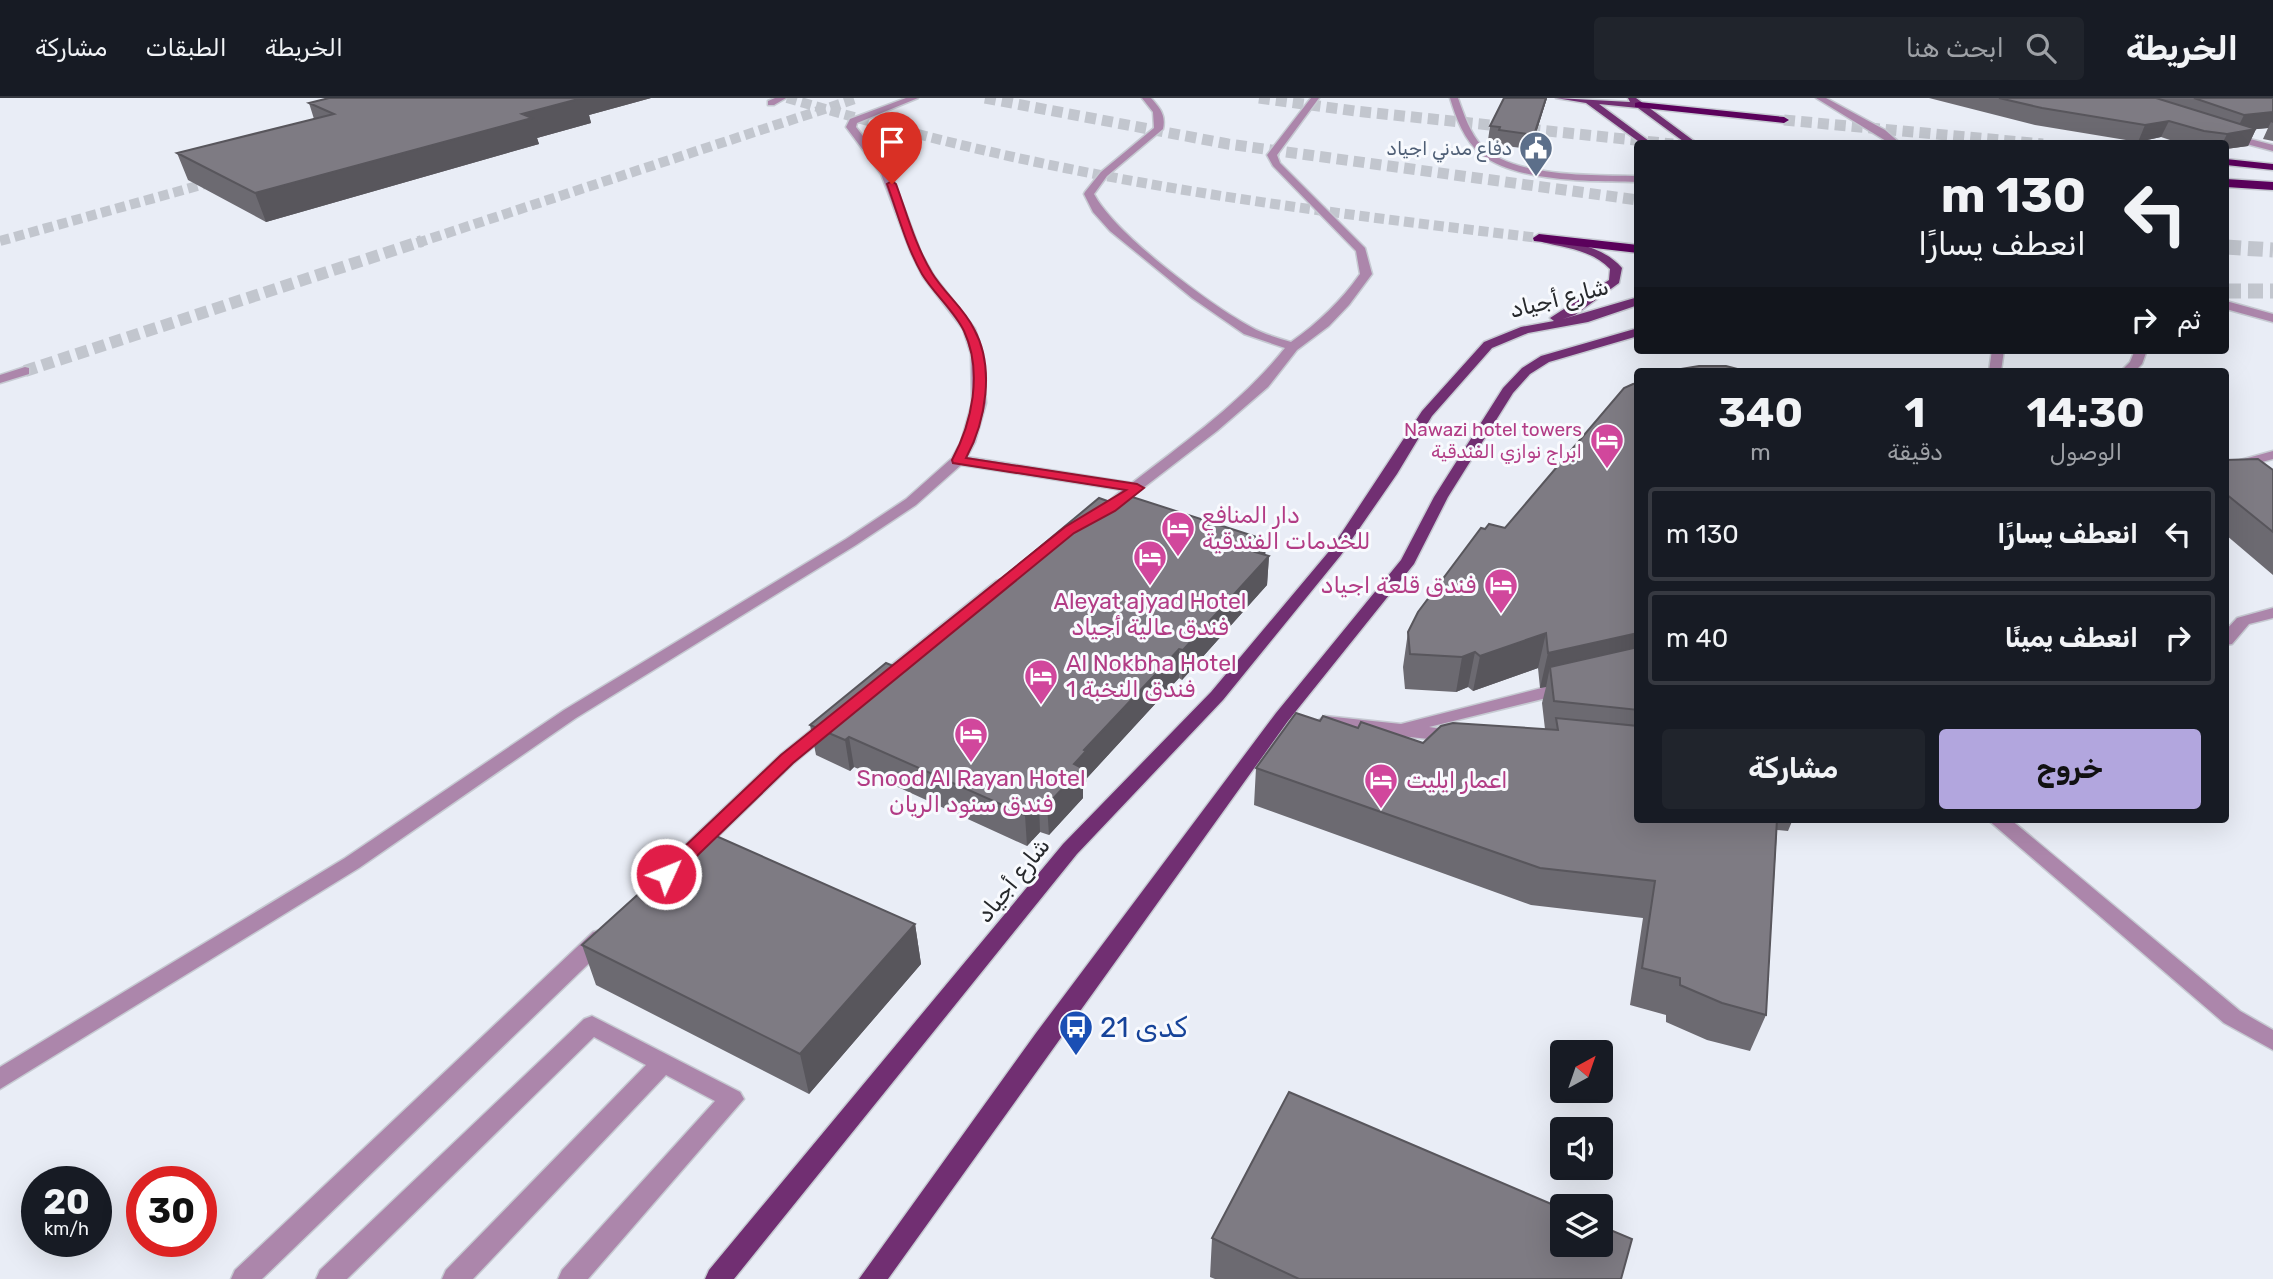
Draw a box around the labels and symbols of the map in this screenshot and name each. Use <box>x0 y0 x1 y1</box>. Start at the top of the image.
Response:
pin <box>862 112 922 184</box>
public building icon: دفاع مدني اجياد <box>1517 129 1555 178</box>
place label: دفاع مدني اجياد <box>1386 137 1512 163</box>
street label: شارع أجياد <box>1506 272 1612 326</box>
place label: Nawazi hotel towers ابراج نوازي الفندقية <box>1404 418 1582 465</box>
hotel icon: Nawazi hotel towers ابراج نوازي الفندقية <box>1588 421 1626 470</box>
place label: دار المنافع للخدمات الفندقية <box>1202 501 1370 555</box>
hotel icon: دار المنافع للخدمات الفندقية <box>1159 509 1197 558</box>
hotel icon: Aleyat ajyad Hotel فندق عالية أجياد <box>1131 538 1169 587</box>
hotel icon: فندق قلعة اجياد <box>1482 566 1520 615</box>
place label: فندق قلعة اجياد <box>1321 571 1476 599</box>
place label: Aleyat ajyad Hotel فندق عالية أجياد <box>1054 587 1246 641</box>
place label: Al Nokbha Hotel 1 فندق النخبة <box>1066 649 1237 703</box>
hotel icon: Al Nokbha Hotel 1 فندق النخبة <box>1022 657 1060 706</box>
hotel icon: Snood Al Rayan Hotel فندق سنود الريان <box>952 715 990 764</box>
hotel icon: اعمار ايليت <box>1362 761 1400 810</box>
place label: Snood Al Rayan Hotel فندق سنود الريان <box>857 764 1086 818</box>
place label: اعمار ايليت <box>1406 766 1508 794</box>
street label: شارع أجياد <box>970 832 1057 929</box>
position arrow <box>629 837 703 911</box>
bus stop icon: كدى 21 <box>1057 1008 1095 1057</box>
place label: كدى 21 <box>1100 1011 1188 1044</box>
north arrow <box>1550 1040 1614 1102</box>
speed limit sign: 30 <box>126 1166 217 1257</box>

